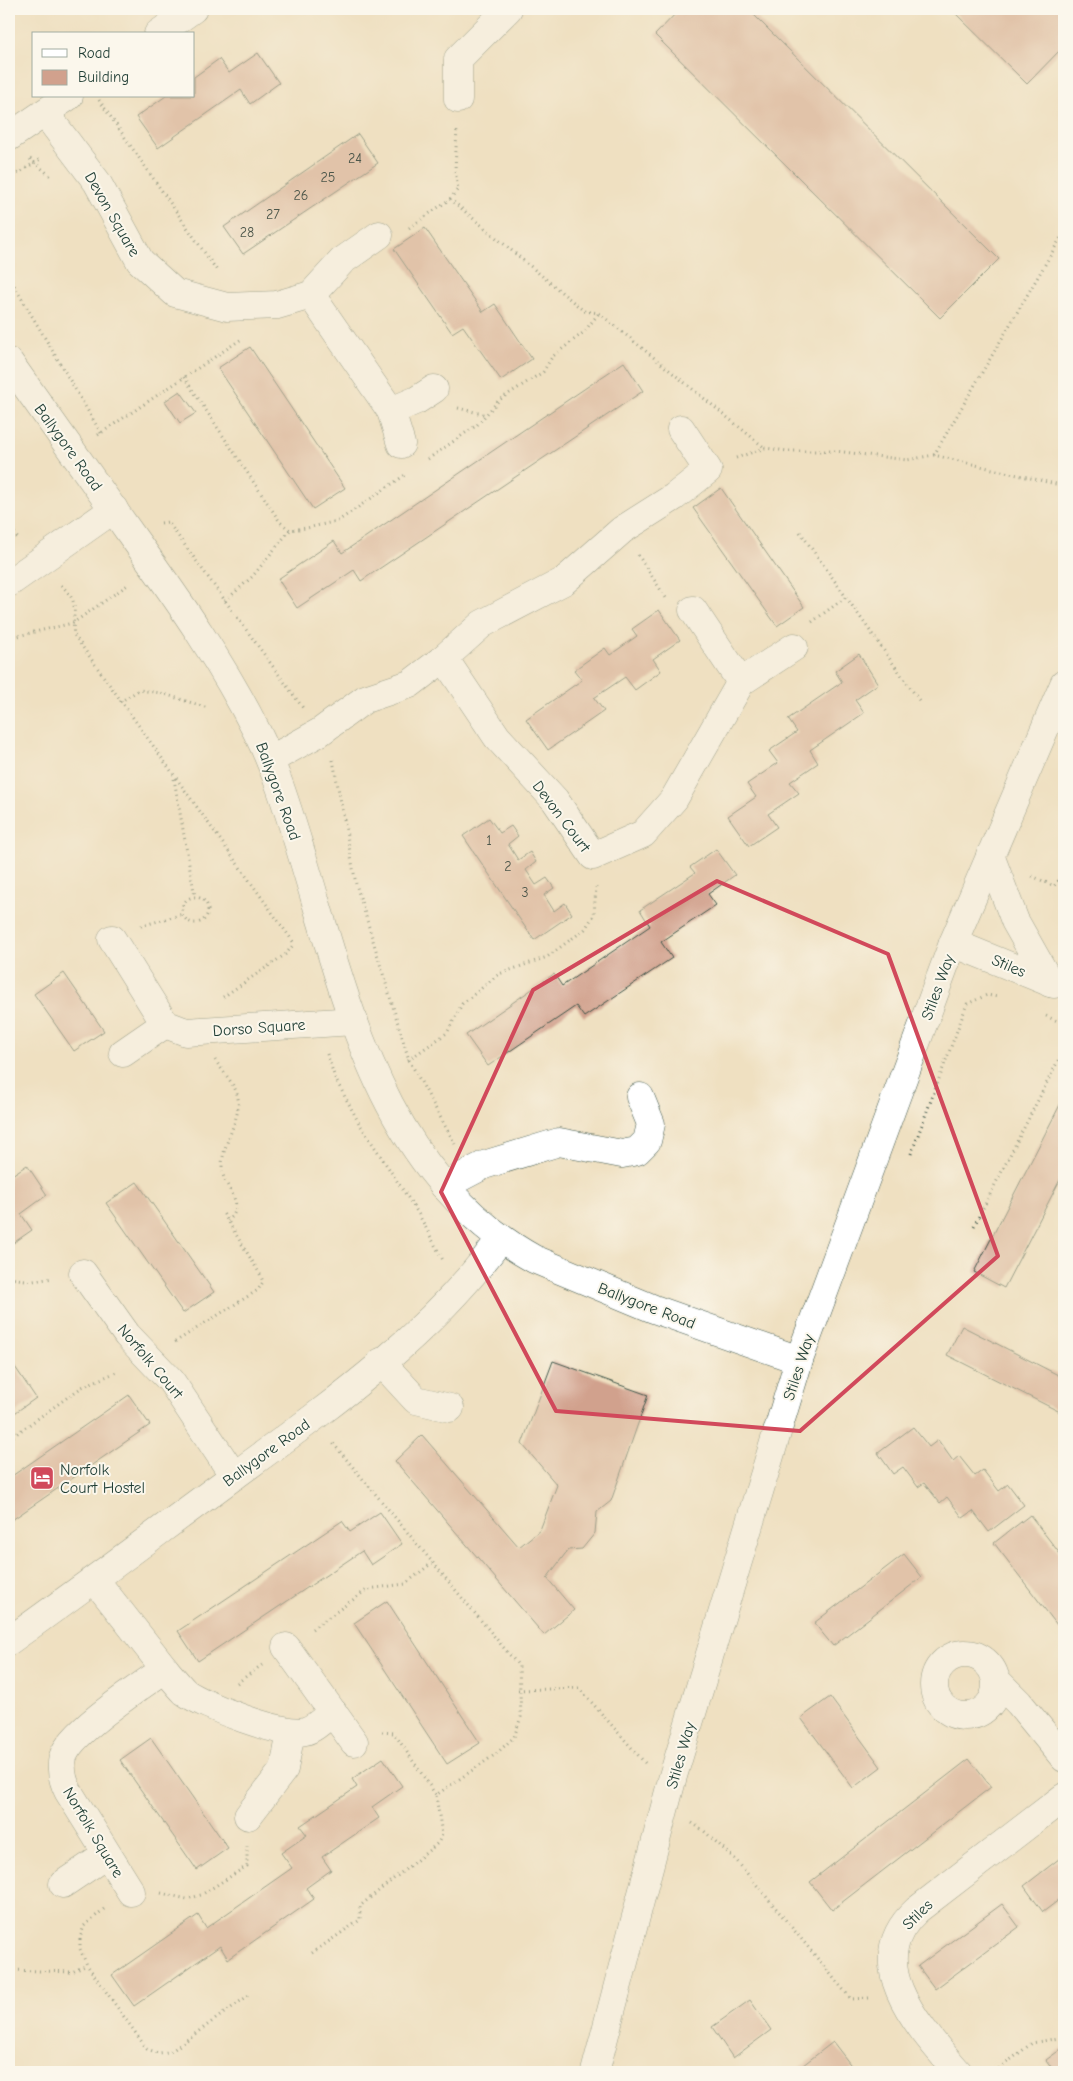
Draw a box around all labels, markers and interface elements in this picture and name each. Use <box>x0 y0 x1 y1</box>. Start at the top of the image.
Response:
legend <box>32 32 195 98</box>
text: Road <box>78 44 110 62</box>
text: Building <box>78 68 129 86</box>
house number: 24 <box>348 150 362 167</box>
street label: Devon Square <box>81 169 144 260</box>
house number: 25 <box>321 169 335 186</box>
house number: 26 <box>294 187 308 204</box>
house number: 27 <box>266 206 280 223</box>
house number: 28 <box>240 224 254 241</box>
street label: Ballygore Road <box>31 401 106 495</box>
street label: Ballygore Road <box>252 740 304 843</box>
street label: Devon Court <box>529 777 594 856</box>
house number: 1 <box>486 832 492 849</box>
house number: 2 <box>504 858 512 875</box>
house number: 3 <box>521 884 529 901</box>
street label: Stiles Way <box>918 951 958 1023</box>
street label: Stiles <box>989 951 1029 981</box>
street label: Dorso Square <box>212 1016 306 1040</box>
street label: Ballygore Road <box>595 1279 698 1333</box>
street label: Norfolk Court <box>114 1321 187 1403</box>
street label: Stiles Way <box>780 1331 818 1403</box>
street label: Ballygore Road <box>220 1415 314 1490</box>
place label: Norfolk Court Hostel <box>60 1461 145 1497</box>
hotel icon: Norfolk Court Hostel <box>29 1465 55 1491</box>
street label: Stiles Way <box>663 1719 699 1791</box>
street label: Norfolk Square <box>59 1784 127 1881</box>
street label: Stiles <box>899 1896 937 1934</box>

